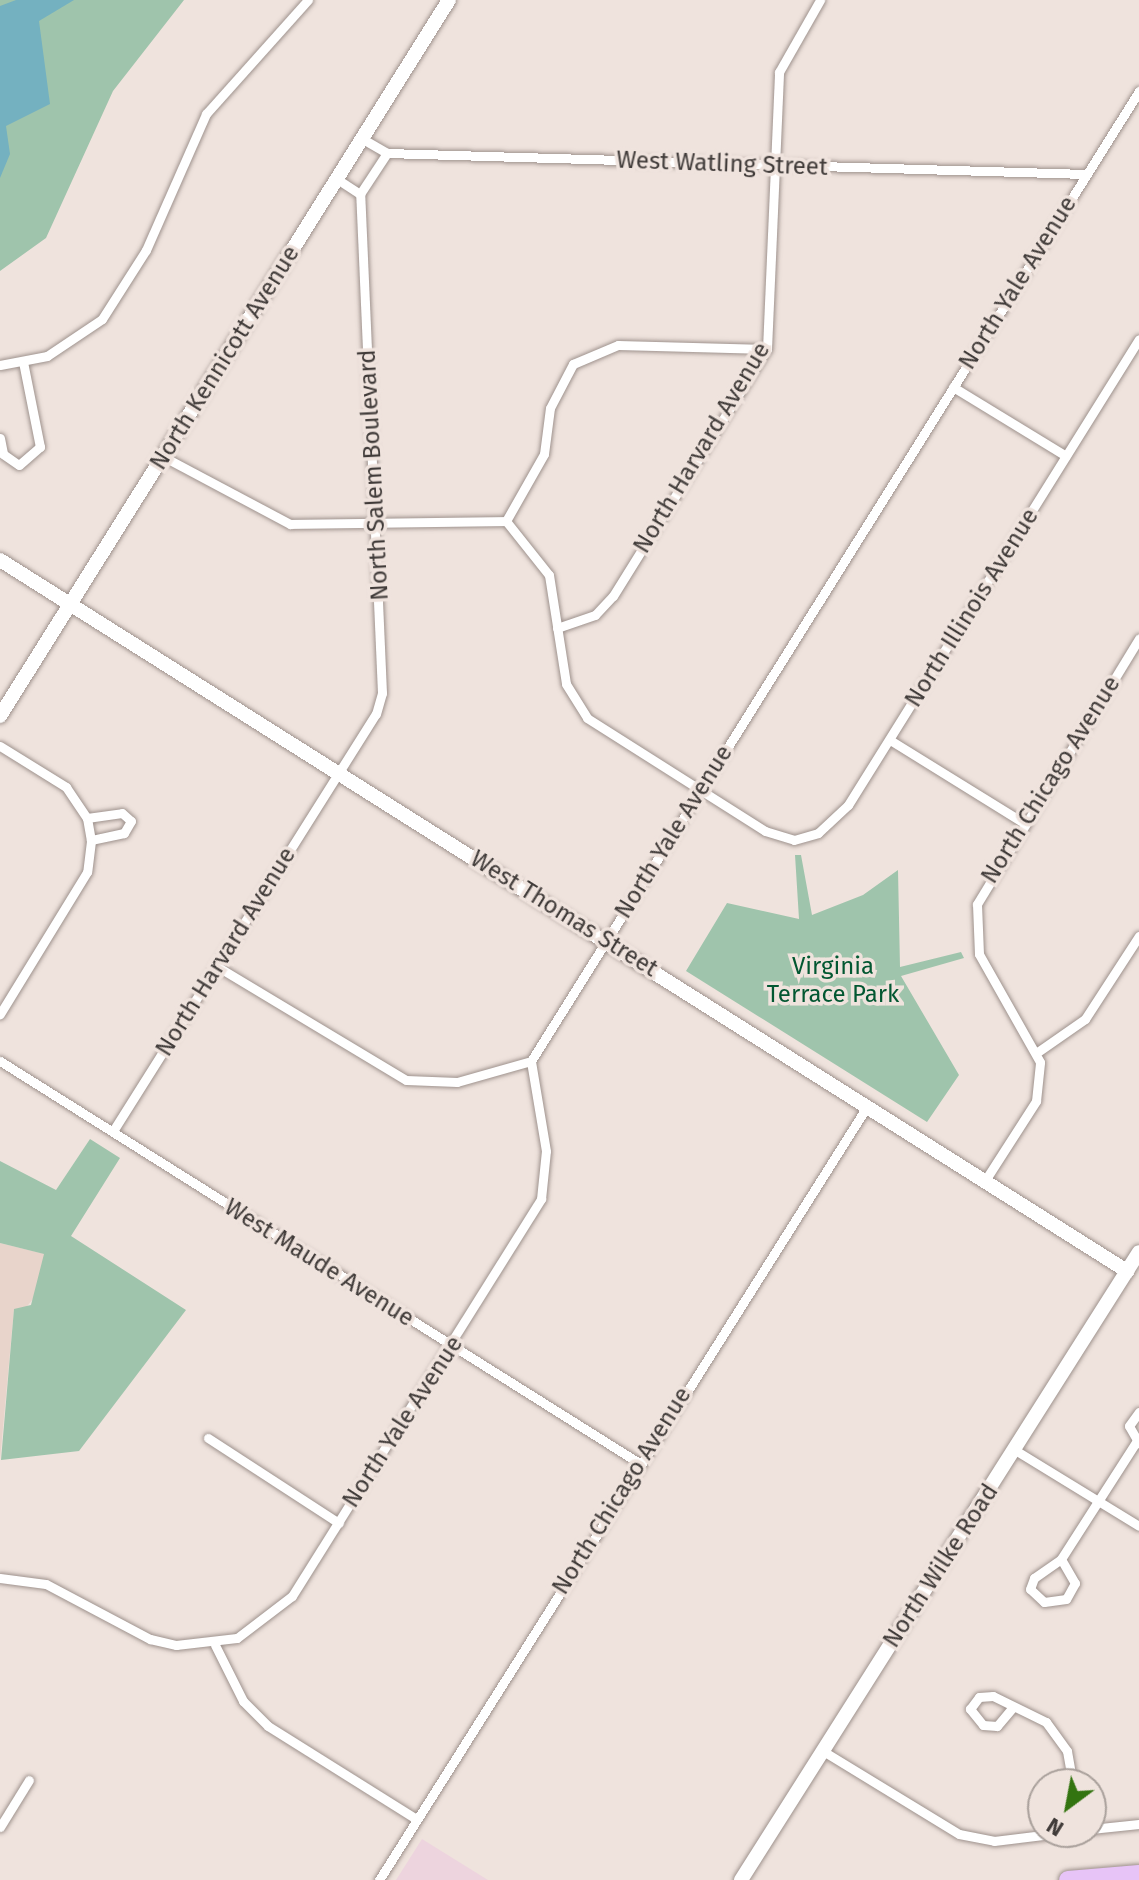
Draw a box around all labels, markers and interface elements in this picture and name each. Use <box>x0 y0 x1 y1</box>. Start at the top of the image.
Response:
street label: West Watling Street <box>616 146 828 182</box>
street label: North Yale Avenue <box>953 191 1083 375</box>
street label: North Kennicott Avenue <box>144 241 306 475</box>
street label: North Harvard Avenue <box>628 337 776 559</box>
street label: North Salem Boulevard <box>353 349 395 601</box>
street label: North Illinois Avenue <box>899 503 1045 713</box>
street label: North Chicago Avenue <box>975 671 1127 889</box>
street label: North Yale Avenue <box>609 740 739 924</box>
street label: North Harvard Avenue <box>150 842 302 1062</box>
street label: West Thomas Street <box>465 845 663 983</box>
park label: Virginia Terrace Park <box>767 953 899 1009</box>
street label: West Maude Avenue <box>219 1193 419 1333</box>
street label: North Yale Avenue <box>337 1331 469 1513</box>
street label: North Chicago Avenue <box>546 1382 698 1600</box>
street label: North Wilke Road <box>877 1479 1005 1653</box>
north arrow <box>1027 1768 1107 1848</box>
text: N <box>1042 1812 1068 1842</box>

